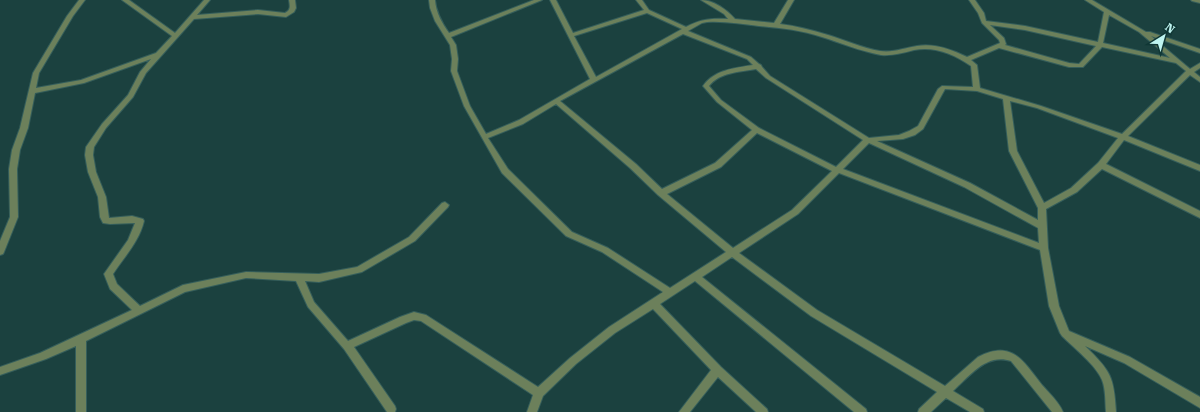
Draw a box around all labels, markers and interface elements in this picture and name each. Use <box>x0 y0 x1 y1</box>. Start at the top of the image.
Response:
north arrow <box>1144 16 1184 56</box>
text: N <box>1162 21 1177 36</box>

